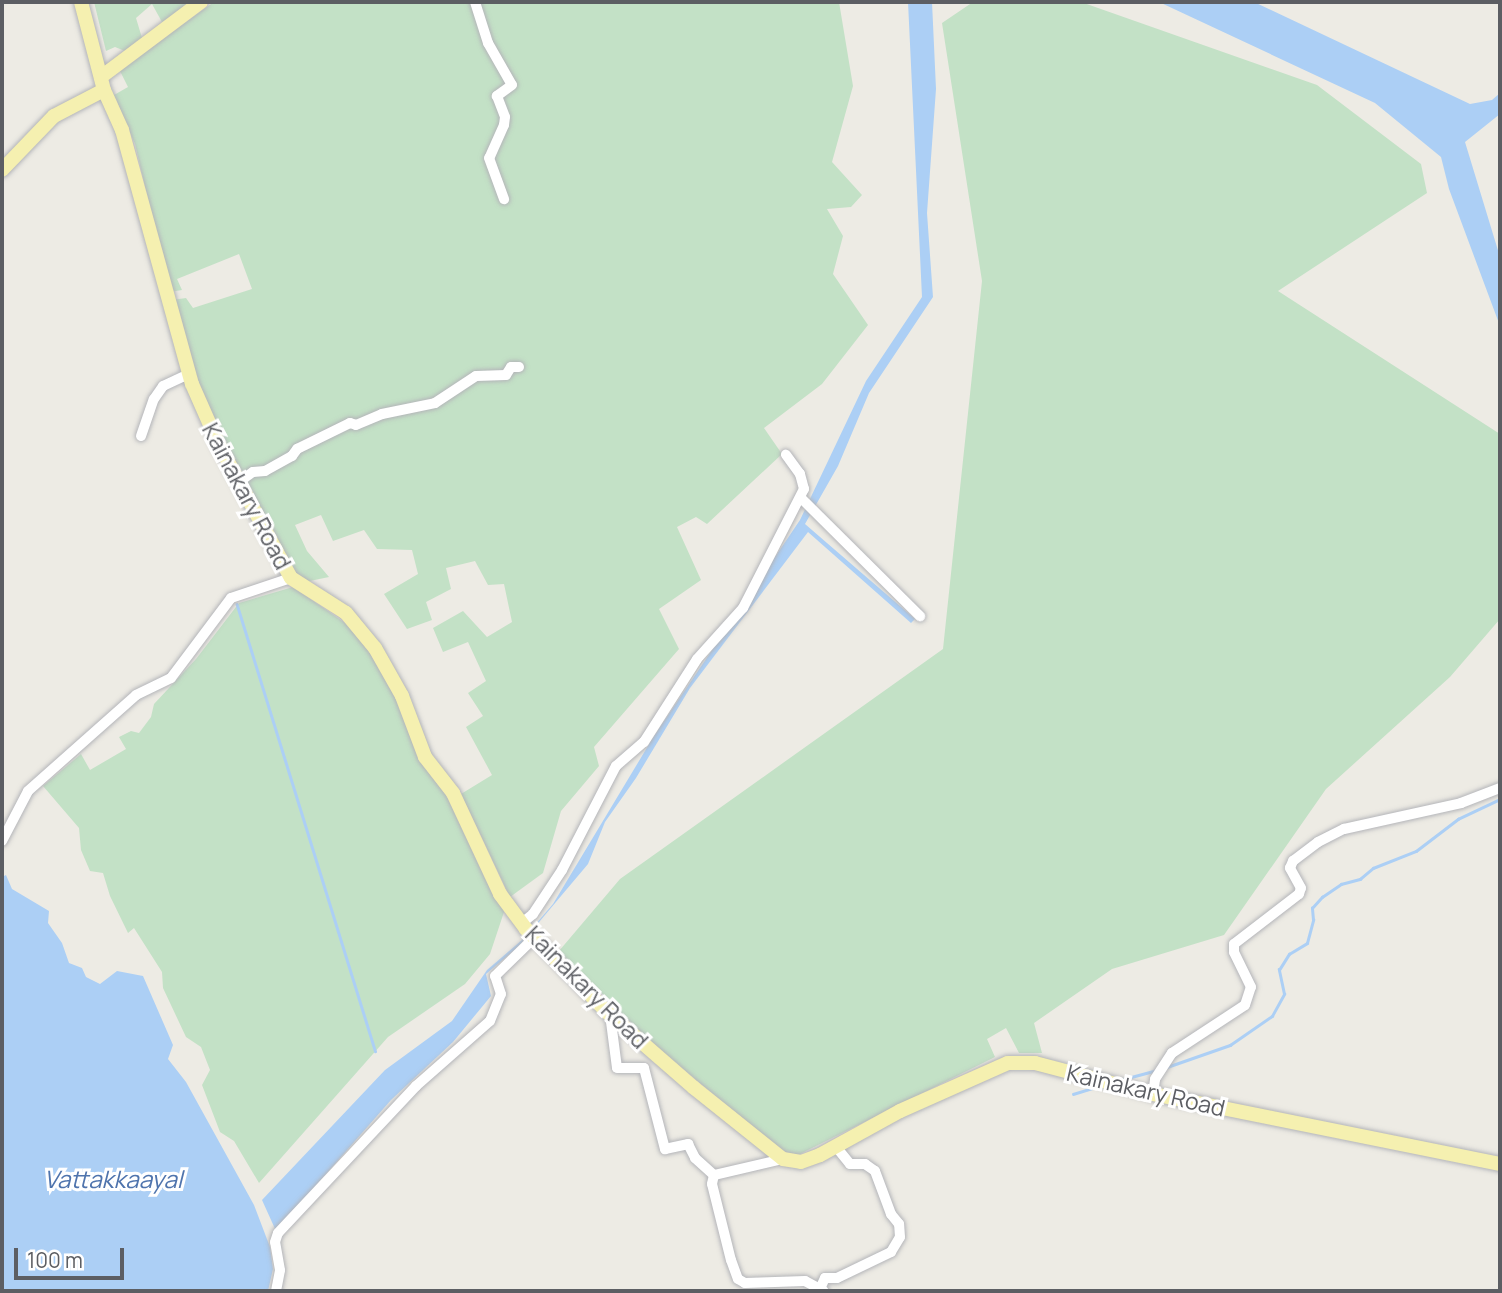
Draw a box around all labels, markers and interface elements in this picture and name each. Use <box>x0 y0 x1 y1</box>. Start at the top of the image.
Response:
street label: Kainakary Road <box>197 418 297 574</box>
street label: Kainakary Road <box>520 920 654 1054</box>
street label: Kainakary Road <box>1064 1058 1228 1122</box>
water label: Vattakkaayal <box>44 1165 182 1193</box>
scale bar <box>18 1234 128 1278</box>
text: 100 m <box>27 1246 83 1274</box>

